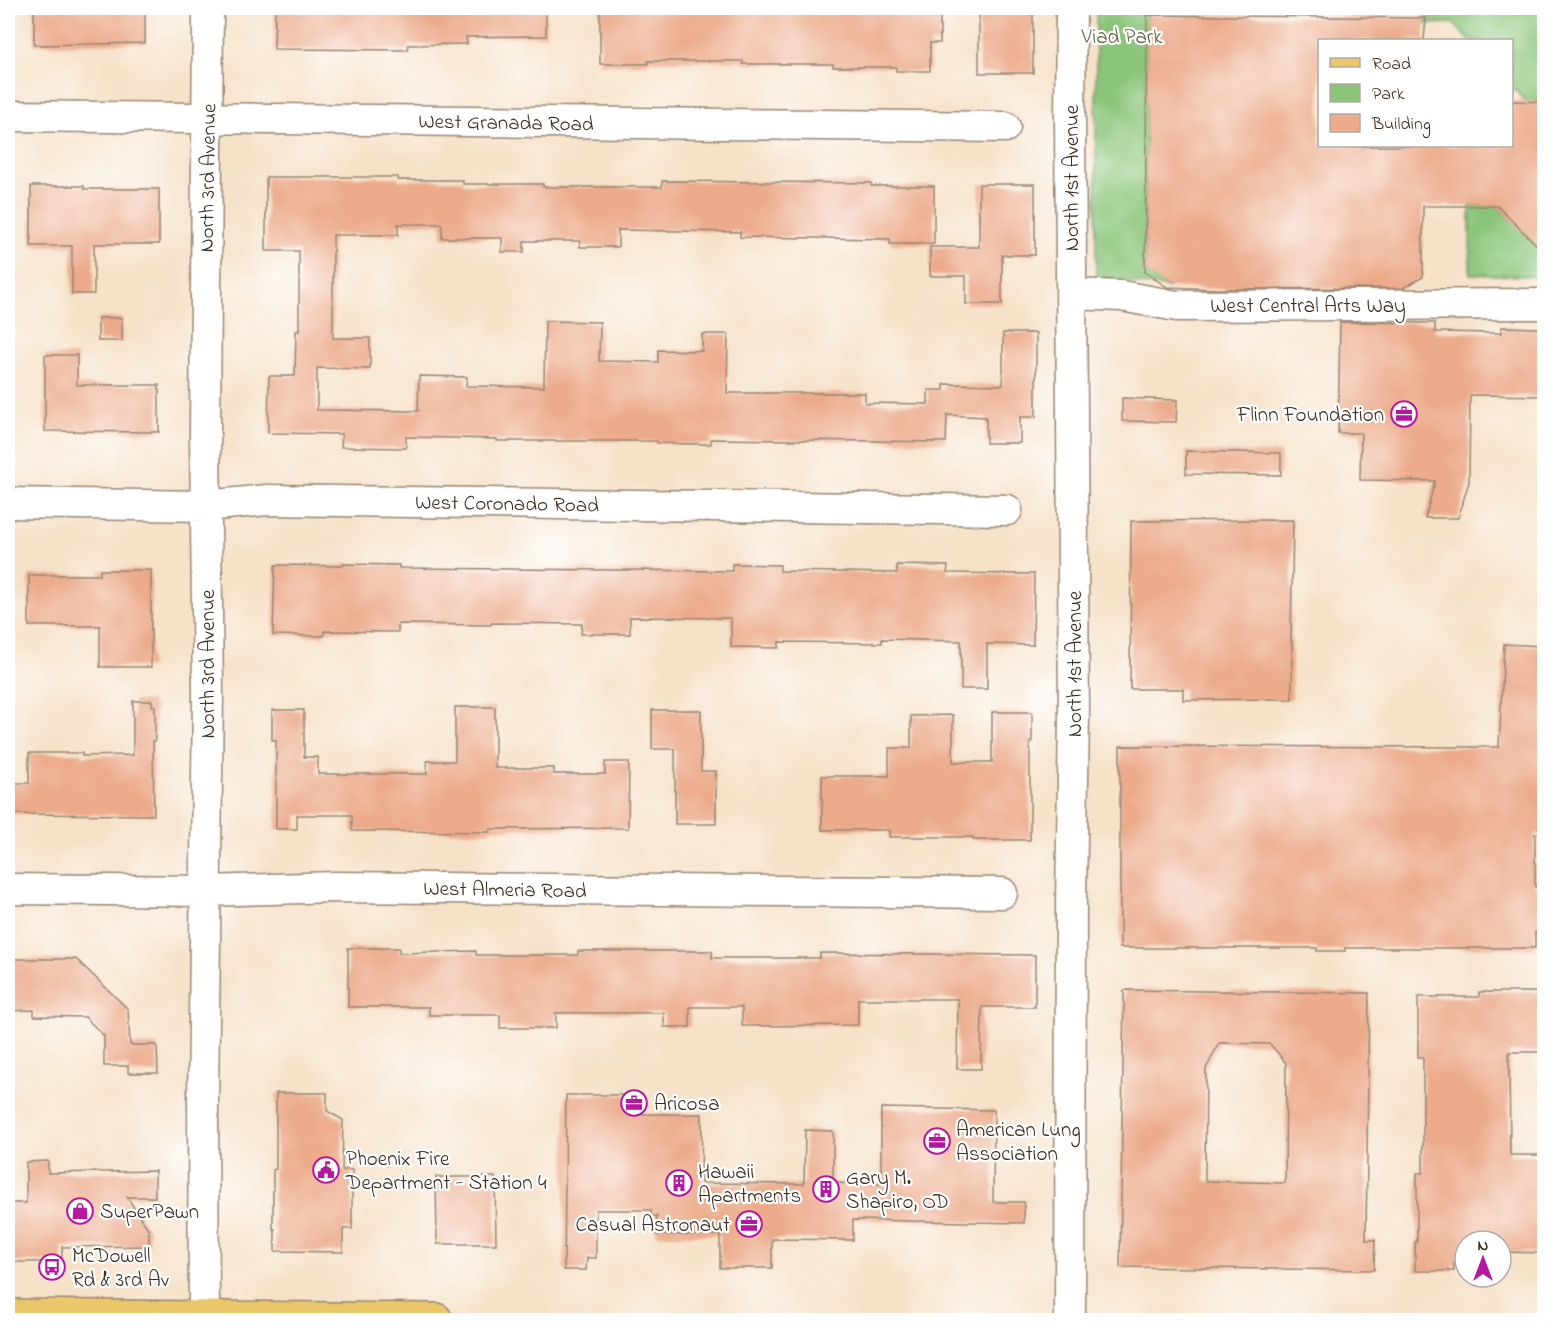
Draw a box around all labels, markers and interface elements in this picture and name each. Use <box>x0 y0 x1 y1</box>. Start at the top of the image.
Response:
park label: Viad Park <box>1080 23 1163 53</box>
legend <box>1318 39 1513 147</box>
text: Road <box>1372 52 1411 78</box>
text: Park <box>1372 82 1405 108</box>
street label: North 3rd Avenue <box>193 103 225 253</box>
street label: North 1st Avenue <box>1058 104 1088 251</box>
street label: West Granada Road <box>418 107 594 141</box>
text: Building <box>1371 112 1431 139</box>
street label: West Central Arts Way <box>1210 292 1406 324</box>
office icon: Flinn Foundation <box>1389 399 1419 429</box>
place label: Flinn Foundation <box>1236 401 1384 431</box>
street label: West Coronado Road <box>415 488 599 522</box>
street label: North 3rd Avenue <box>194 589 224 738</box>
street label: North 1st Avenue <box>1061 590 1091 737</box>
street label: West Almeria Road <box>423 875 587 907</box>
office icon: Aricosa <box>619 1088 649 1118</box>
place label: Aricosa <box>654 1090 720 1120</box>
place label: American Lung Association <box>956 1116 1081 1170</box>
office icon: American Lung Association <box>922 1126 952 1156</box>
place label: Phoenix Fire Department - Station 4 <box>345 1145 547 1199</box>
public building icon: Phoenix Fire Department - Station 4 <box>311 1155 341 1185</box>
place label: Hawaii Apartments <box>698 1158 801 1212</box>
place label: Gary M. Shapiro, OD <box>846 1164 949 1218</box>
building icon: Hawaii Apartments <box>664 1168 694 1198</box>
building icon: Gary M. Shapiro, OD <box>811 1174 841 1204</box>
shop icon: SuperPawn <box>65 1196 95 1226</box>
place label: SuperPawn <box>100 1198 199 1228</box>
office icon: Casual Astronaut <box>734 1209 764 1239</box>
place label: Casual Astronaut <box>576 1211 730 1241</box>
north arrow <box>1453 1229 1513 1289</box>
text: N <box>1478 1234 1489 1258</box>
place label: McDowell Rd & 3rd Av <box>72 1242 170 1296</box>
bus stop icon: McDowell Rd & 3rd Av <box>37 1252 67 1282</box>

